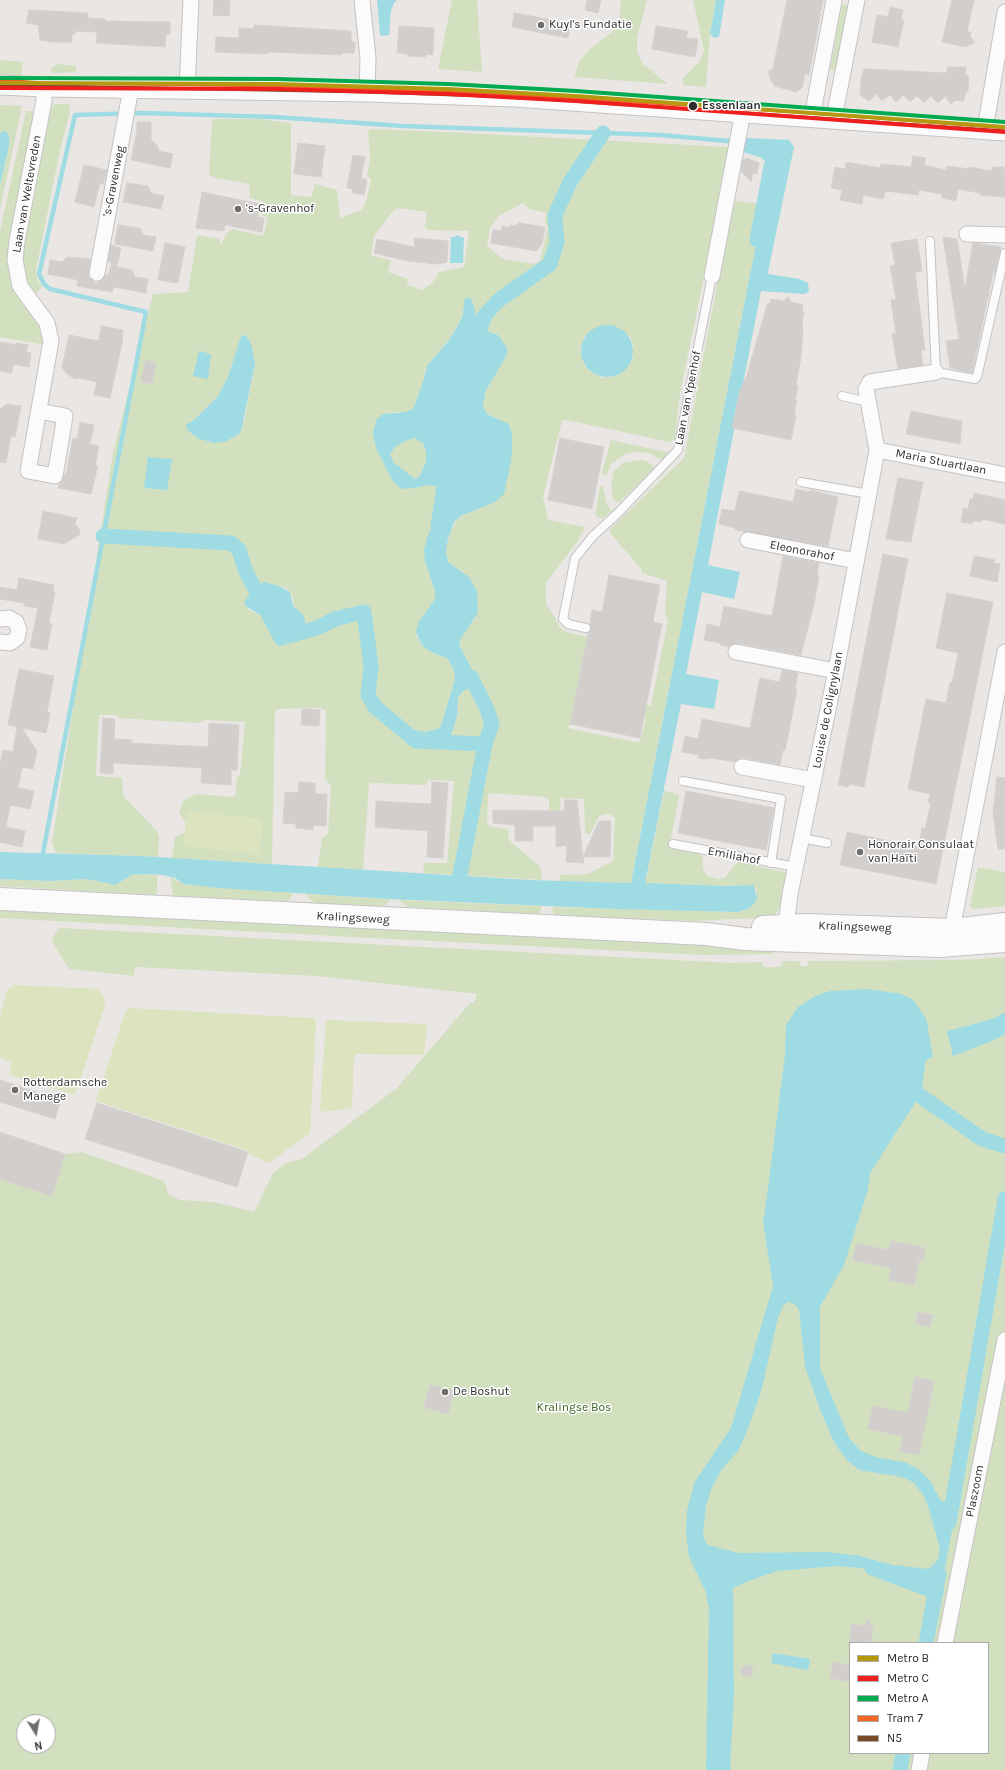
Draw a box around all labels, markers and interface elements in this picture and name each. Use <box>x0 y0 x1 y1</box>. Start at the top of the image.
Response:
place label: Kuyl's Fundatie <box>549 18 632 32</box>
marker: Kuyl's Fundatie <box>536 20 546 30</box>
place label: Essenlaan <box>702 99 761 113</box>
marker: Essenlaan <box>687 100 699 112</box>
street label: Laan van Weltevreden <box>10 134 44 254</box>
street label: 's-Gravenweg <box>100 144 128 218</box>
place label: 's-Gravenhof <box>246 202 314 216</box>
marker: 's-Gravenhof <box>233 204 243 214</box>
street label: Laan van Ypenhof <box>672 350 704 446</box>
street label: Maria Stuartlaan <box>894 446 988 478</box>
street label: Eleonorahof <box>768 538 836 564</box>
street label: Louise de Colignylaan <box>810 650 846 770</box>
place label: Honorair Consulaat van Haïti <box>868 838 974 866</box>
street label: Emiliahof <box>707 844 761 868</box>
marker: Honorair Consulaat van Haïti <box>855 847 865 857</box>
street label: Kralingseweg <box>316 909 390 927</box>
street label: Kralingseweg <box>818 919 892 935</box>
place label: Rotterdamsche Manege <box>23 1076 107 1104</box>
marker: Rotterdamsche Manege <box>10 1085 20 1095</box>
place label: De Boshut <box>453 1385 509 1399</box>
marker: De Boshut <box>440 1387 450 1397</box>
park label: Kralingse Bos <box>537 1401 611 1415</box>
street label: Plaszoom <box>963 1464 987 1518</box>
legend <box>849 1642 989 1754</box>
text: Metro B <box>887 1651 929 1665</box>
text: Metro C <box>887 1671 929 1685</box>
text: Metro A <box>887 1691 928 1705</box>
text: Tram 7 <box>887 1711 923 1725</box>
north arrow <box>16 1714 56 1754</box>
text: N5 <box>887 1731 902 1745</box>
text: N <box>33 1738 43 1752</box>

